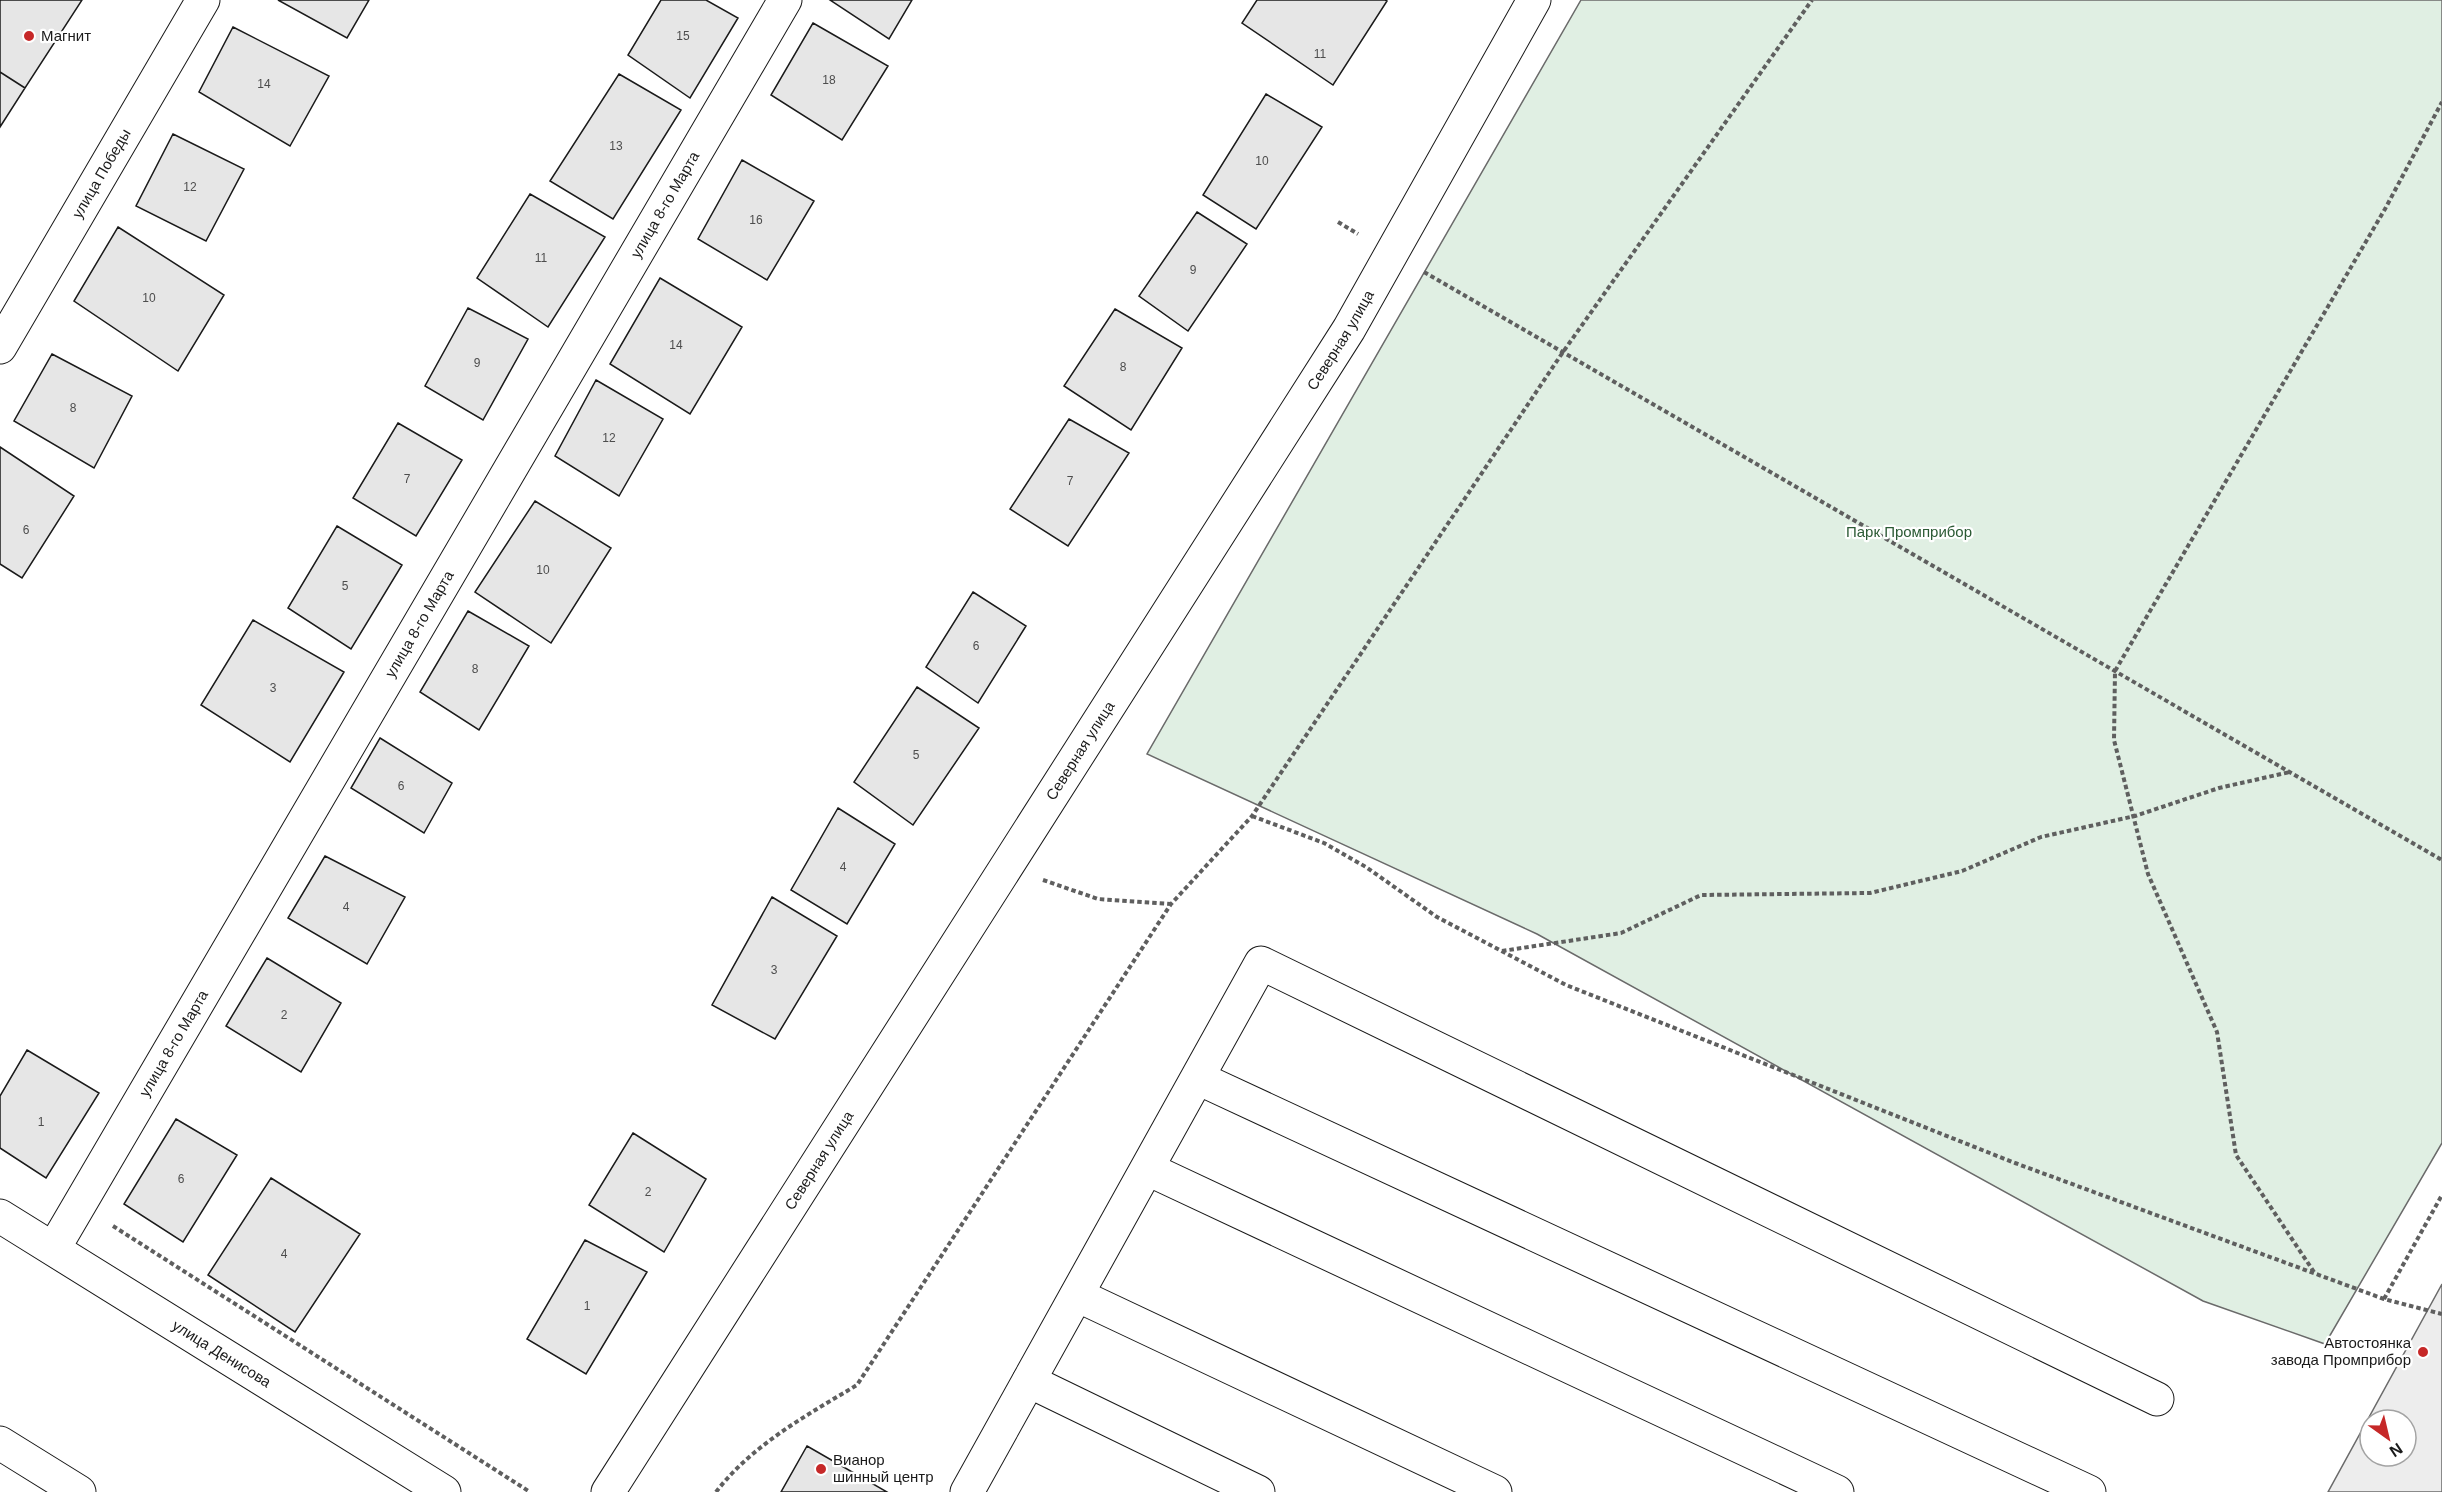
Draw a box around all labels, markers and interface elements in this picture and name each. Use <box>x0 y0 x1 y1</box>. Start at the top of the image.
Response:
place label: Магнит <box>41 27 91 44</box>
marker: Магнит <box>22 29 36 43</box>
house number: 15 <box>676 29 690 43</box>
house number: 11 <box>1314 47 1327 61</box>
house number: 18 <box>822 73 836 87</box>
house number: 14 <box>257 77 271 91</box>
street label: улица Победы <box>68 126 134 221</box>
house number: 13 <box>609 139 623 153</box>
street label: улица 8-го Марта <box>627 148 703 261</box>
house number: 10 <box>1255 154 1269 168</box>
house number: 12 <box>183 180 197 194</box>
house number: 16 <box>749 213 763 227</box>
house number: 11 <box>535 251 548 265</box>
house number: 9 <box>1190 263 1197 277</box>
street label: Северная улица <box>1303 287 1377 393</box>
house number: 10 <box>142 291 156 305</box>
house number: 14 <box>669 338 683 352</box>
house number: 9 <box>474 356 481 370</box>
house number: 8 <box>1120 360 1127 374</box>
house number: 8 <box>70 401 77 415</box>
house number: 12 <box>602 431 616 445</box>
house number: 7 <box>404 472 411 486</box>
house number: 7 <box>1067 474 1074 488</box>
house number: 6 <box>23 523 30 537</box>
park label: Парк Промприбор <box>1846 523 1972 540</box>
house number: 10 <box>536 563 550 577</box>
street label: улица 8-го Марта <box>381 567 457 680</box>
house number: 5 <box>342 579 349 593</box>
house number: 6 <box>973 639 980 653</box>
house number: 8 <box>472 662 479 676</box>
house number: 3 <box>270 681 277 695</box>
street label: Северная улица <box>1042 697 1118 803</box>
house number: 5 <box>913 748 920 762</box>
house number: 6 <box>398 779 405 793</box>
house number: 4 <box>840 860 847 874</box>
house number: 4 <box>343 900 350 914</box>
house number: 3 <box>771 963 778 977</box>
street label: улица 8-го Марта <box>136 986 211 1100</box>
house number: 2 <box>281 1008 288 1022</box>
street label: Северная улица <box>781 1107 857 1213</box>
house number: 1 <box>38 1115 45 1129</box>
house number: 6 <box>178 1172 185 1186</box>
house number: 2 <box>645 1185 652 1199</box>
house number: 4 <box>281 1247 288 1261</box>
house number: 1 <box>584 1299 591 1313</box>
street label: улица Денисова <box>170 1316 275 1391</box>
place label: Автостоянка завода Промприбор <box>2271 1334 2412 1368</box>
marker: Автостоянка завода Промприбор <box>2416 1345 2430 1359</box>
north arrow <box>2358 1408 2418 1468</box>
text: N <box>2387 1440 2406 1460</box>
place label: Вианор шинный центр <box>833 1451 934 1485</box>
marker: Вианор шинный центр <box>814 1462 828 1476</box>

